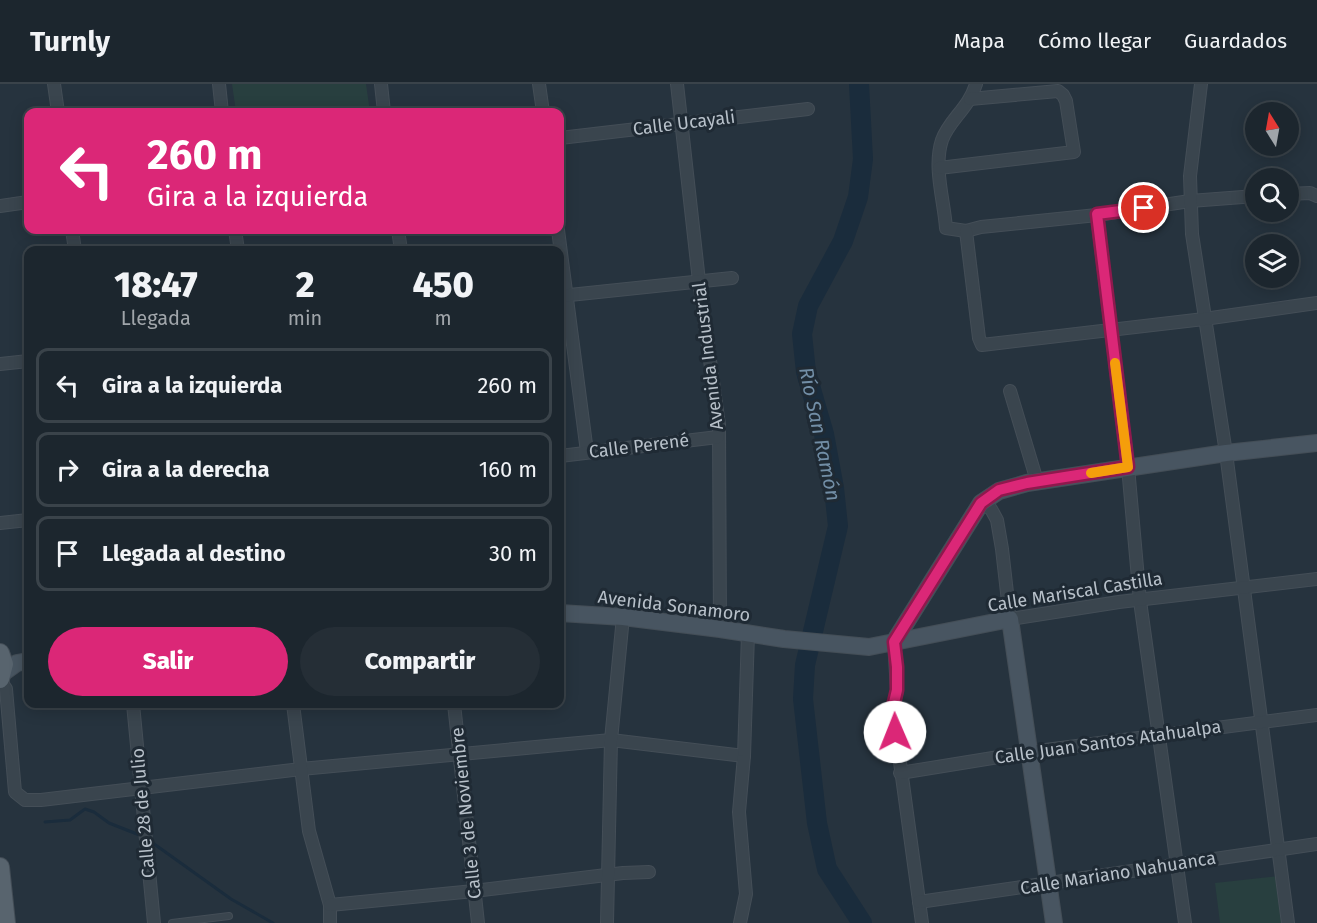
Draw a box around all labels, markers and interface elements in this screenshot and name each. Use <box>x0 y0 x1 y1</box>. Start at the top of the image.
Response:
text: Turnly <box>30 25 110 58</box>
text: Mapa <box>953 28 1005 54</box>
text: Cómo llegar <box>1038 28 1151 54</box>
text: Guardados <box>1184 28 1287 54</box>
north arrow <box>1245 102 1299 156</box>
map controls <box>1245 102 1299 288</box>
street label: Calle Ucayali <box>632 106 736 140</box>
text: 260 m <box>147 130 262 180</box>
icon: left <box>48 132 126 210</box>
button: search <box>1245 168 1299 222</box>
text: Gira a la izquierda <box>147 181 368 213</box>
pin <box>1118 182 1169 233</box>
icon: arrive <box>1127 191 1160 224</box>
button: layers <box>1245 234 1299 288</box>
text: 18:47 <box>114 263 198 307</box>
text: 2 <box>296 263 314 307</box>
text: 450 <box>412 263 474 307</box>
street label: Avenida Industrial <box>688 281 728 431</box>
text: Llegada <box>121 306 191 330</box>
text: min <box>288 306 322 330</box>
text: m <box>435 306 452 330</box>
water label: Río San Ramón <box>794 365 846 503</box>
icon: left <box>51 369 84 402</box>
text: Gira a la izquierda <box>102 372 282 399</box>
text: 260 m <box>477 372 537 399</box>
street label: Calle Perené <box>588 429 690 463</box>
icon: right <box>51 453 84 486</box>
text: Gira a la derecha <box>102 456 270 483</box>
text: 160 m <box>479 456 537 483</box>
icon: arrive <box>51 537 84 570</box>
text: Llegada al destino <box>102 540 286 567</box>
text: 30 m <box>489 540 537 567</box>
street label: Calle Mariscal Castilla <box>986 567 1164 617</box>
street label: Avenida Sonamoro <box>597 586 751 626</box>
button: Salir <box>48 627 288 696</box>
button: Compartir <box>300 627 540 696</box>
position arrow <box>863 700 927 764</box>
street label: Calle Juan Santos Atahualpa <box>993 715 1223 769</box>
street label: Calle 3 de Noviembre <box>446 726 486 900</box>
street label: Calle 28 de Julio <box>126 747 160 879</box>
street label: Calle Mariano Nahuanca <box>1019 847 1217 899</box>

